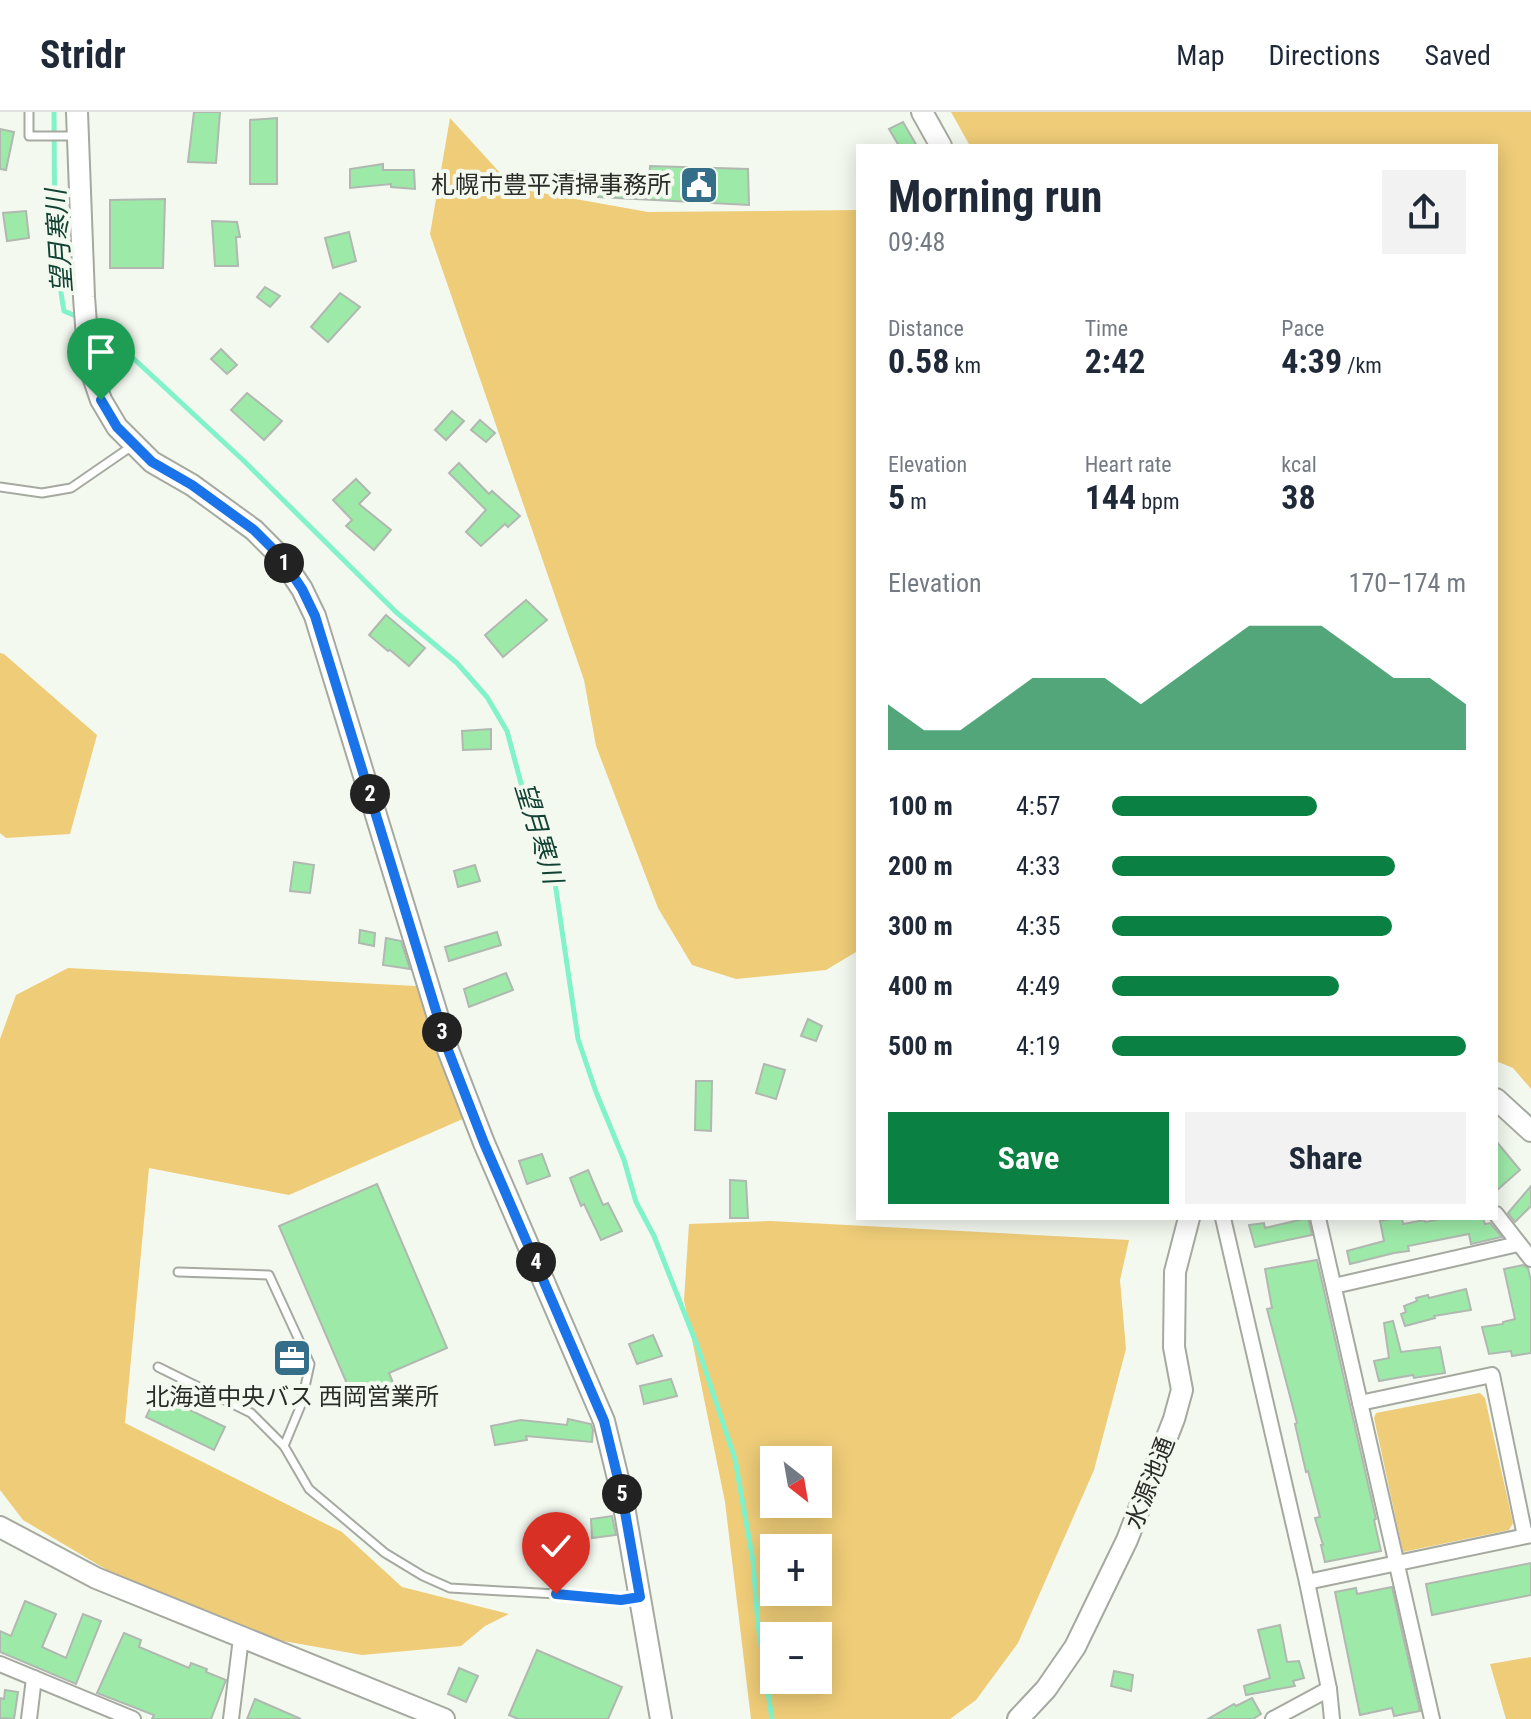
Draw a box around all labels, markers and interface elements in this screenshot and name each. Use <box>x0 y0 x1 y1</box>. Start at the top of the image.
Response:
text: Stridr <box>40 33 126 77</box>
text: Map <box>1176 39 1225 72</box>
text: Directions <box>1269 39 1380 72</box>
text: Saved <box>1424 39 1491 72</box>
public building icon: 札幌市豊平清掃事務所 <box>678 164 720 206</box>
button: share <box>1382 170 1466 254</box>
place label: 札幌市豊平清掃事務所 <box>431 171 671 199</box>
text: Morning run <box>888 171 1102 223</box>
water label: 望月寒川 <box>40 185 78 294</box>
text: 09:48 <box>888 227 945 257</box>
text: Distance <box>888 316 964 341</box>
text: Time <box>1085 316 1128 341</box>
text: Pace <box>1281 316 1324 341</box>
pin <box>67 318 135 400</box>
icon: arrive <box>79 330 123 374</box>
text: 0.58 <box>888 341 949 381</box>
text: 2:42 <box>1085 341 1146 381</box>
text: 4:39 <box>1281 341 1342 381</box>
text: km <box>949 353 981 378</box>
text: /km <box>1342 353 1382 378</box>
text: Elevation <box>888 452 967 477</box>
text: Heart rate <box>1085 452 1172 477</box>
text: kcal <box>1281 452 1317 477</box>
text: 5 <box>888 477 905 517</box>
text: 144 <box>1085 477 1136 517</box>
text: 38 <box>1281 477 1316 517</box>
text: m <box>905 489 927 514</box>
text: bpm <box>1136 489 1180 514</box>
pin: 1 <box>264 543 304 583</box>
text: 1 <box>278 550 290 575</box>
text: Elevation <box>888 568 982 598</box>
text: 170–174 m <box>1349 568 1466 598</box>
pin: 2 <box>350 774 390 814</box>
water label: 望月寒川 <box>509 779 569 890</box>
text: 2 <box>364 781 376 806</box>
text: 100 m <box>888 791 953 821</box>
text: 4:57 <box>1016 791 1061 821</box>
text: 200 m <box>888 851 953 881</box>
text: 4:33 <box>1016 851 1061 881</box>
text: 300 m <box>888 911 953 941</box>
text: 4:35 <box>1016 911 1061 941</box>
text: 400 m <box>888 971 953 1001</box>
text: 4:49 <box>1016 971 1061 1001</box>
pin: 3 <box>422 1012 462 1052</box>
text: 3 <box>436 1019 448 1044</box>
text: 500 m <box>888 1031 953 1061</box>
text: 4:19 <box>1016 1031 1061 1061</box>
button: Save <box>888 1112 1169 1204</box>
button: Share <box>1185 1112 1466 1204</box>
pin: 4 <box>516 1242 556 1282</box>
text: 4 <box>530 1249 542 1274</box>
office icon: 北海道中央バス 西岡営業所 <box>271 1337 313 1379</box>
place label: 北海道中央バス 西岡営業所 <box>145 1383 439 1411</box>
street label: 水源池通 <box>1120 1433 1180 1533</box>
north arrow <box>760 1446 832 1518</box>
map controls <box>760 1446 832 1694</box>
pin: 5 <box>602 1474 642 1514</box>
text: 5 <box>616 1481 628 1506</box>
pin <box>522 1512 590 1594</box>
icon: check <box>534 1524 578 1568</box>
button: + <box>760 1534 832 1606</box>
button: − <box>760 1622 832 1694</box>

